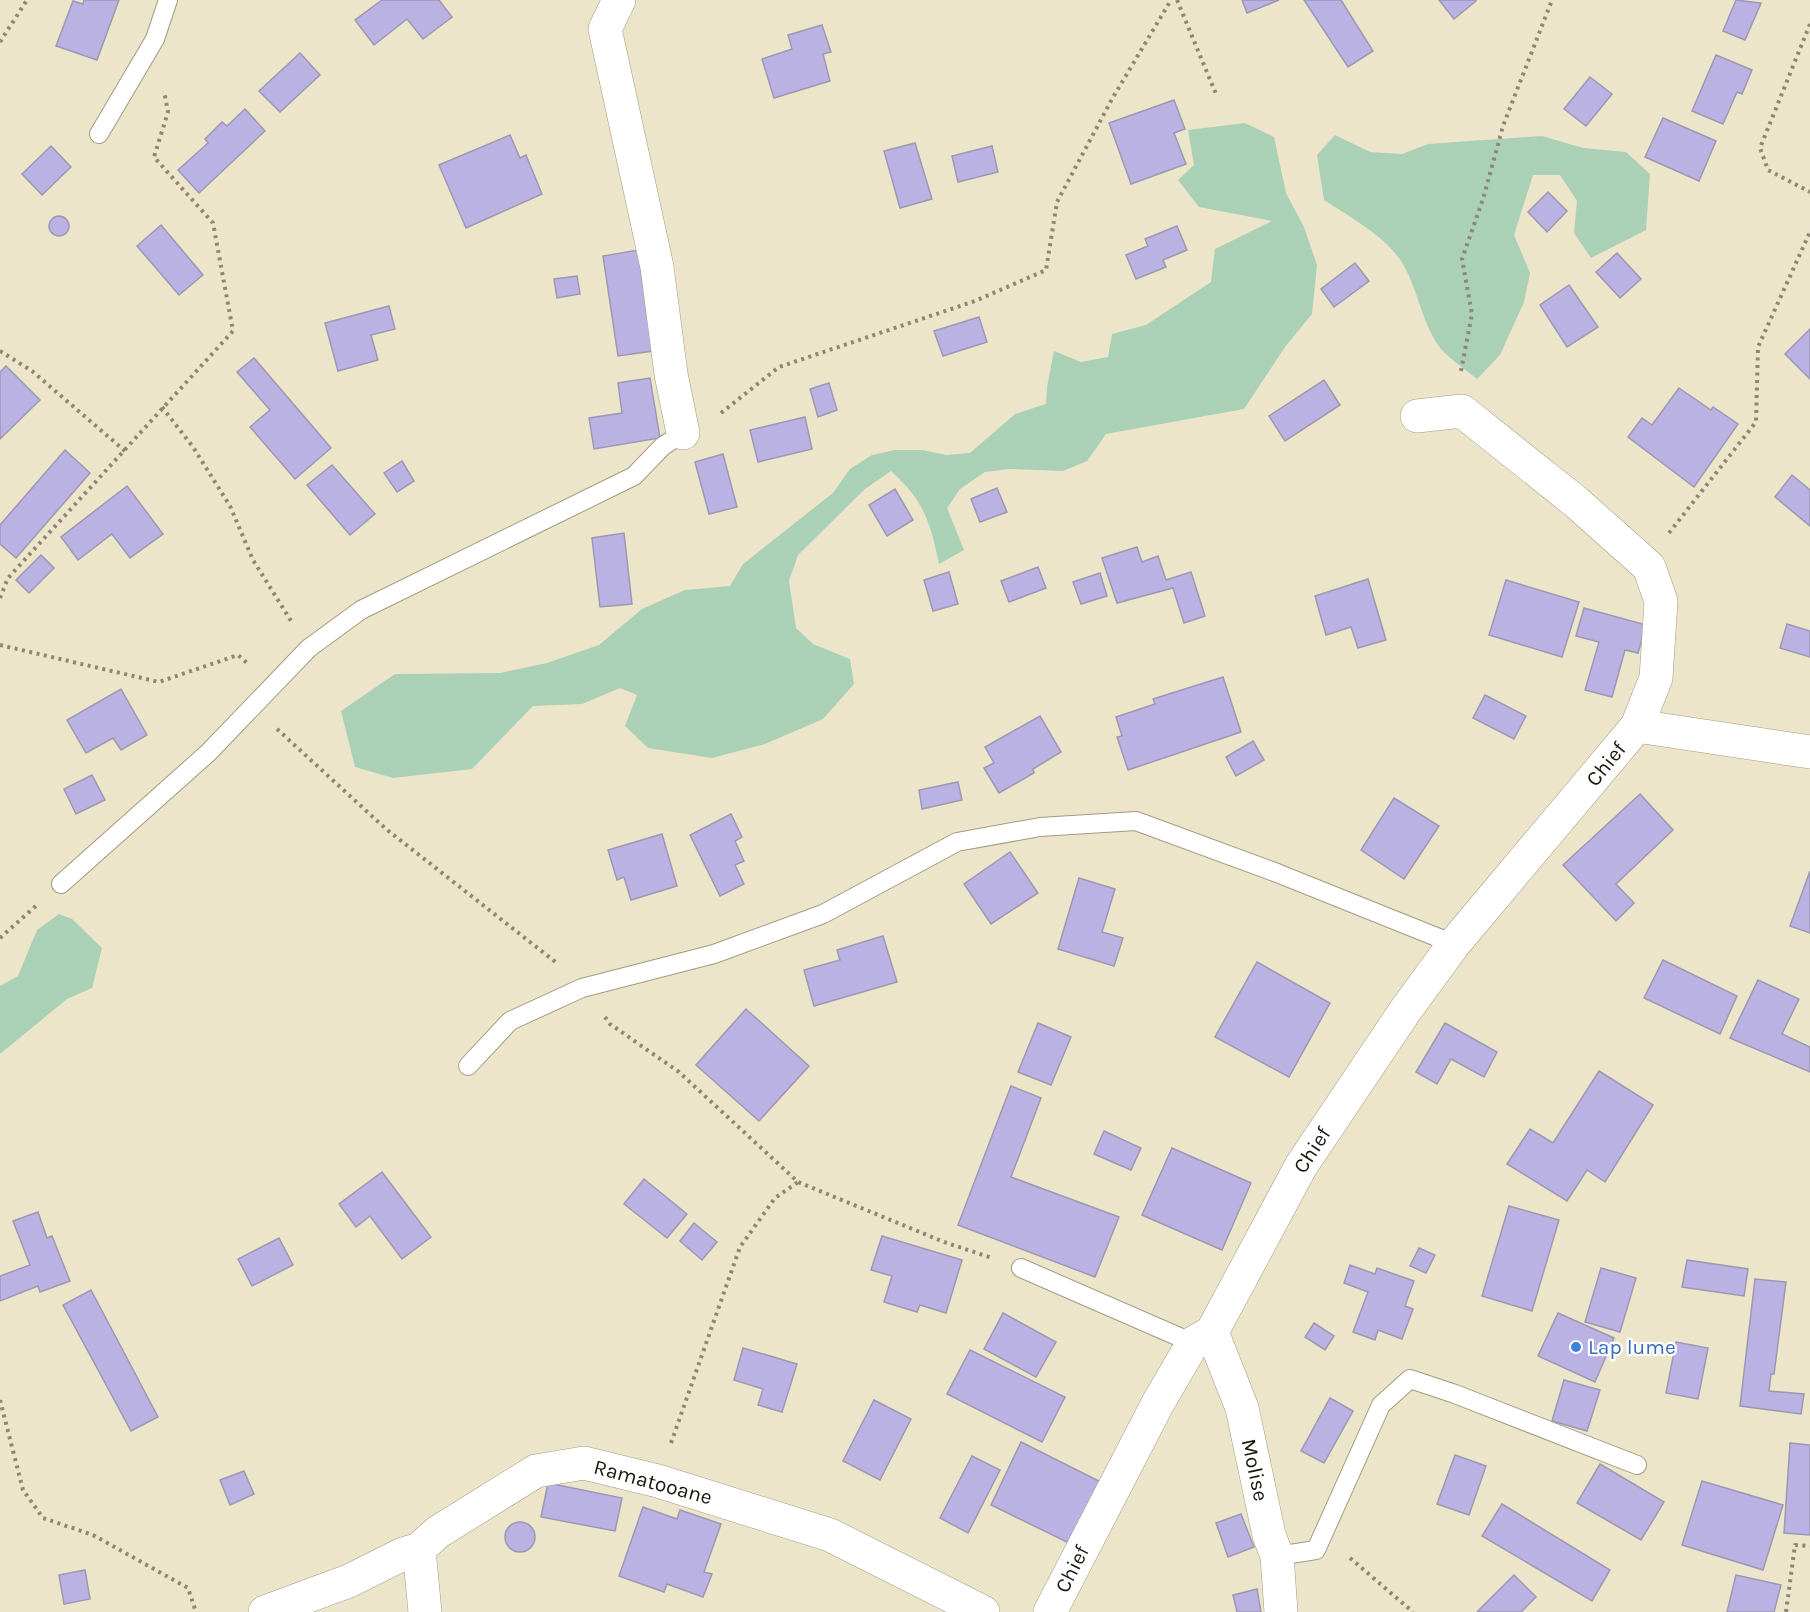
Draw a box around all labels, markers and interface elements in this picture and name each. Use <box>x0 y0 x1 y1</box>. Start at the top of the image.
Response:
street label: Chief <box>1581 736 1631 791</box>
street label: Chief <box>1288 1122 1336 1177</box>
place label: Lap lume <box>1588 1335 1676 1359</box>
marker: Lap lume <box>1569 1340 1583 1354</box>
street label: Molise <box>1237 1437 1273 1503</box>
street label: Ramatooane <box>591 1455 715 1509</box>
street label: Chief <box>1050 1541 1094 1597</box>

